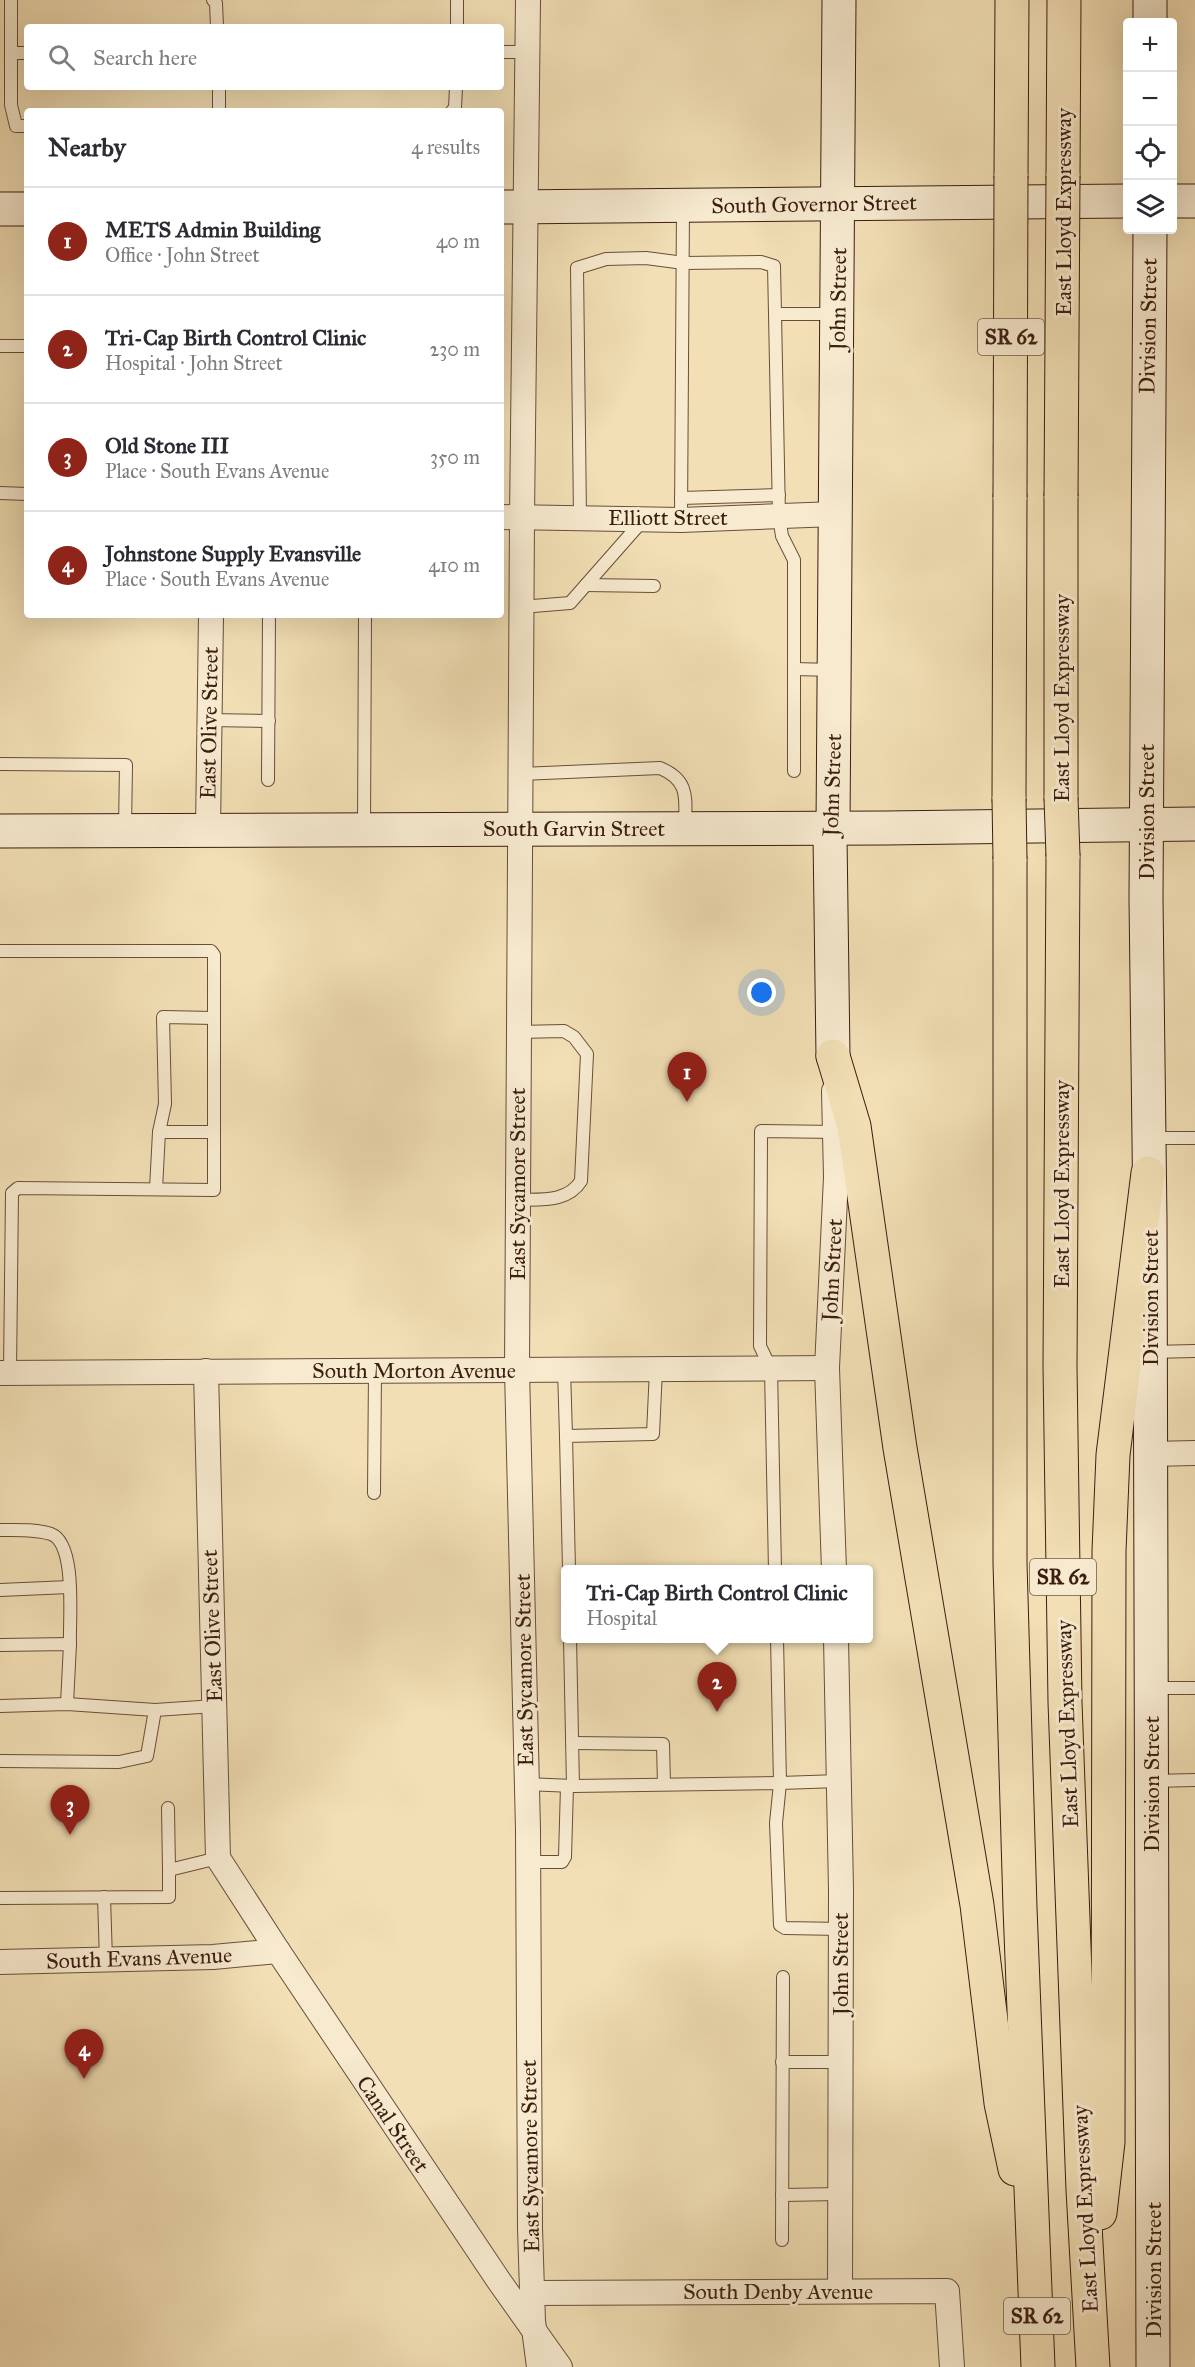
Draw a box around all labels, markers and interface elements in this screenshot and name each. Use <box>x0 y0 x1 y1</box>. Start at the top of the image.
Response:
map controls <box>1123 18 1177 234</box>
button: + <box>1123 18 1177 72</box>
search box <box>24 24 504 90</box>
icon: search <box>45 41 78 74</box>
text: Search here <box>93 44 197 71</box>
button: − <box>1123 72 1177 126</box>
street label: East Lloyd Expressway <box>1050 107 1077 316</box>
button: locate <box>1123 126 1177 180</box>
text: Nearby <box>48 131 126 163</box>
text: 4 results <box>411 135 480 159</box>
button: layers <box>1123 180 1177 234</box>
street label: South Governor Street <box>711 189 917 219</box>
text: METS Admin Building <box>105 216 320 243</box>
text: 1 <box>64 229 71 253</box>
text: 40 m <box>436 229 480 253</box>
text: Office · John Street <box>105 243 260 267</box>
street label: John Street <box>824 247 852 353</box>
street label: Division Street <box>1133 257 1163 394</box>
road number: SR 62 <box>978 319 1044 355</box>
text: Tri-Cap Birth Control Clinic <box>105 324 366 351</box>
text: 2 <box>63 337 72 361</box>
text: 230 m <box>429 337 480 361</box>
text: Hospital · John Street <box>105 351 283 375</box>
text: Old Stone III <box>105 432 229 459</box>
text: 3 <box>64 445 72 469</box>
text: 350 m <box>430 445 480 469</box>
text: Place · South Evans Avenue <box>105 459 329 483</box>
street label: Elliott Street <box>608 504 728 531</box>
text: Johnstone Supply Evansville <box>105 540 361 567</box>
text: 4 <box>62 553 73 577</box>
text: 410 m <box>428 553 480 577</box>
text: Place · South Evans Avenue <box>105 567 329 591</box>
street label: East Lloyd Expressway <box>1048 593 1075 802</box>
street label: East Olive Street <box>194 646 224 800</box>
street label: John Street <box>817 733 847 839</box>
street label: Division Street <box>1133 744 1160 880</box>
street label: South Garvin Street <box>483 815 665 842</box>
your location <box>747 978 776 1007</box>
pin: 1 <box>668 1052 706 1102</box>
street label: East Lloyd Expressway <box>1048 1079 1075 1288</box>
street label: East Sycamore Street <box>504 1087 531 1281</box>
street label: John Street <box>816 1218 848 1324</box>
street label: Division Street <box>1137 1230 1164 1366</box>
street label: South Morton Avenue <box>312 1357 516 1384</box>
street label: East Olive Street <box>196 1549 228 1703</box>
road number: SR 62 <box>1030 1559 1096 1595</box>
popup <box>561 1565 873 1643</box>
street label: East Sycamore Street <box>509 1573 539 1767</box>
text: Tri-Cap Birth Control Clinic <box>586 1579 848 1606</box>
text: Hospital <box>586 1606 657 1630</box>
street label: East Lloyd Expressway <box>1050 1619 1084 1829</box>
pin: 2 <box>698 1662 736 1712</box>
street label: Division Street <box>1138 1716 1165 1852</box>
pin: 3 <box>50 1786 90 1835</box>
street label: John Street <box>827 1912 854 2018</box>
street label: South Evans Avenue <box>45 1941 233 1975</box>
pin: 4 <box>64 2030 104 2079</box>
street label: East Sycamore Street <box>515 2059 545 2253</box>
street label: Canal Street <box>351 2071 435 2178</box>
street label: East Lloyd Expressway <box>1066 2104 1104 2314</box>
street label: Division Street <box>1140 2202 1167 2338</box>
street label: South Denby Avenue <box>683 2278 873 2305</box>
road number: SR 62 <box>1004 2298 1070 2334</box>

